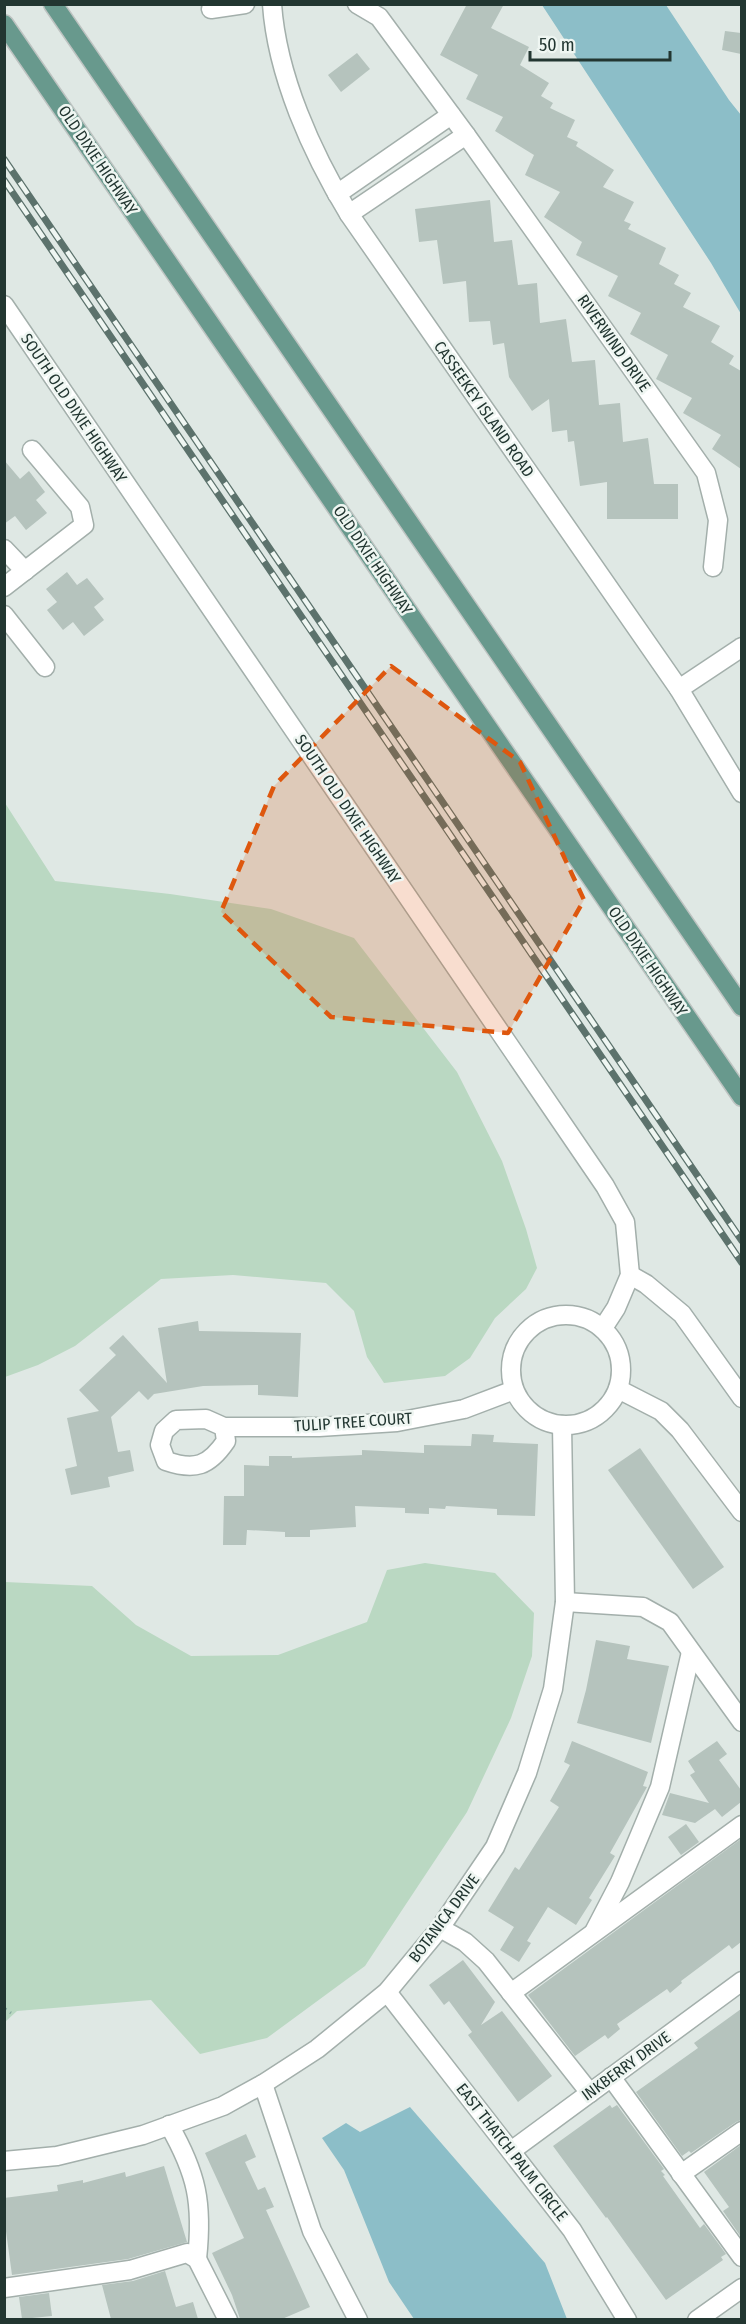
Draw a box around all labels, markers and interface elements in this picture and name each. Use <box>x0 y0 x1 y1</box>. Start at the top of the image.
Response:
scale bar <box>530 24 670 62</box>
text: 50 m <box>539 34 575 56</box>
street label: OLD DIXIE HIGHWAY <box>55 102 141 218</box>
street label: RIVERWIND DRIVE <box>573 291 655 395</box>
street label: SOUTH OLD DIXIE HIGHWAY <box>17 330 131 486</box>
street label: CASSEEKEY ISLAND ROAD <box>430 337 538 481</box>
street label: OLD DIXIE HIGHWAY <box>330 502 416 618</box>
street label: SOUTH OLD DIXIE HIGHWAY <box>291 731 405 887</box>
street label: OLD DIXIE HIGHWAY <box>605 903 691 1019</box>
street label: TULIP TREE COURT <box>293 1408 413 1436</box>
street label: BOTANICA DRIVE <box>405 1870 483 1966</box>
street label: INKBERRY DRIVE <box>578 2027 674 2105</box>
street label: EAST THATCH PALM CIRCLE <box>452 2079 572 2225</box>

